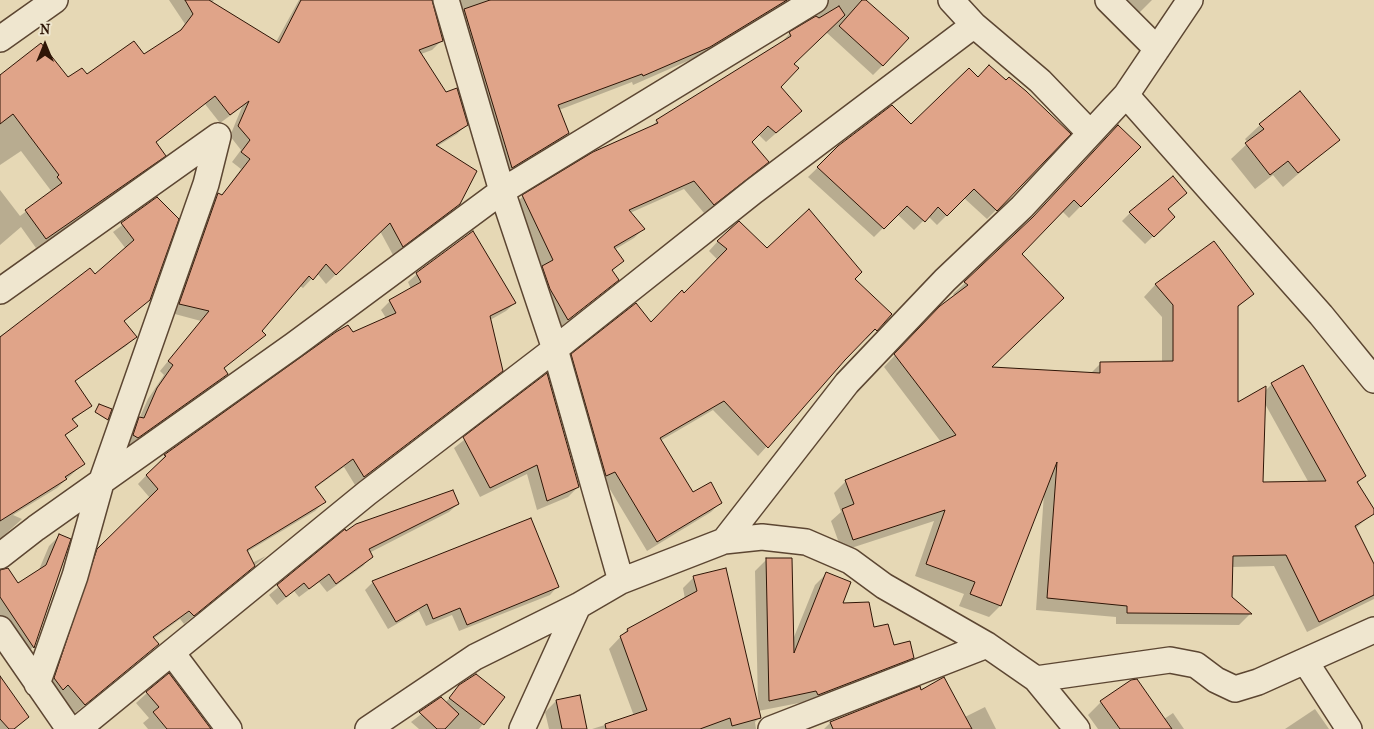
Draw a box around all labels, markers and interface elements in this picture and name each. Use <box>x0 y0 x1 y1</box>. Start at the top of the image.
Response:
north arrow <box>20 20 70 70</box>
text: N <box>40 21 50 38</box>

